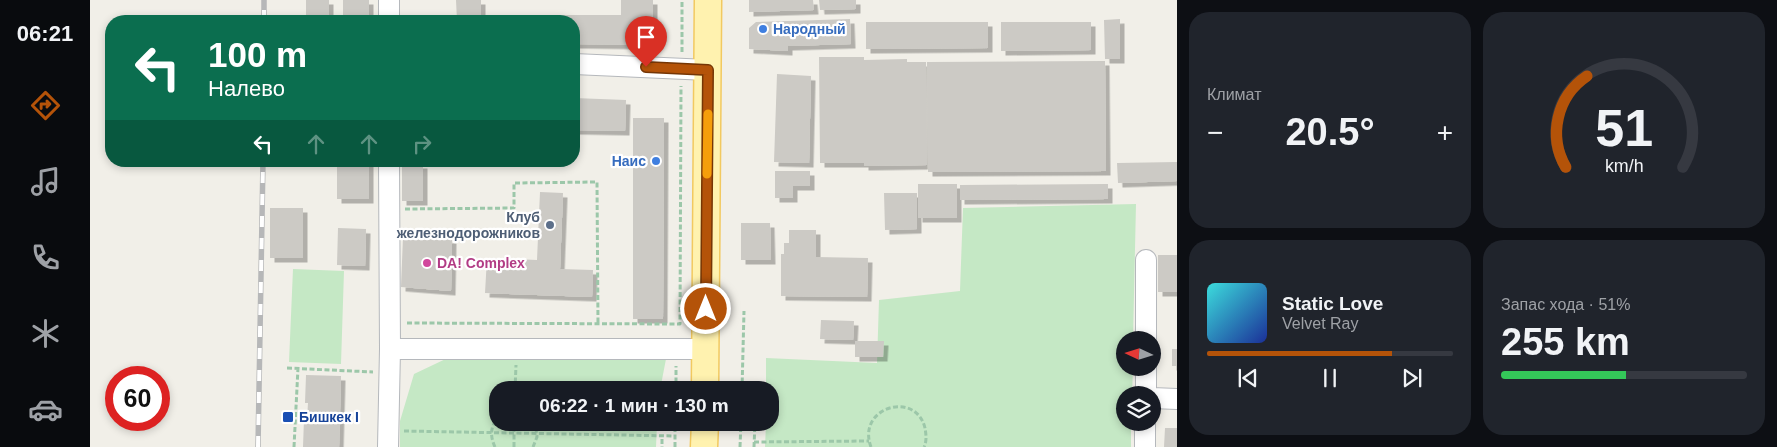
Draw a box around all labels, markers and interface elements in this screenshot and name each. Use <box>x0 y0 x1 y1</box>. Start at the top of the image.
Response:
pin <box>625 16 667 67</box>
text: 06:21 <box>17 21 73 46</box>
place label: Народный <box>773 21 846 37</box>
icon: arrive <box>632 23 660 51</box>
marker: Народный <box>757 23 769 35</box>
icon: left <box>125 35 190 100</box>
text: 100 m <box>208 35 307 74</box>
text: Налево <box>208 76 285 101</box>
text: Климат <box>1207 86 1261 103</box>
icon: directions <box>28 88 63 123</box>
text: 51 <box>1595 99 1653 157</box>
text: 20.5° <box>1285 111 1375 153</box>
text: − <box>1207 117 1223 148</box>
text: + <box>1437 117 1453 148</box>
icon: left <box>249 130 277 158</box>
icon: ahead <box>302 130 330 158</box>
icon: ahead <box>355 130 383 158</box>
icon: right <box>408 130 436 158</box>
place label: Наис <box>612 153 646 169</box>
marker: Наис <box>650 155 662 167</box>
text: km/h <box>1605 156 1643 176</box>
icon: music <box>28 164 63 199</box>
place label: Клуб железнодорожников <box>396 209 540 241</box>
marker: Клуб железнодорожников <box>544 219 556 231</box>
icon: phone <box>28 240 63 275</box>
place label: DA! Complex <box>437 255 525 271</box>
marker: DA! Complex <box>421 257 433 269</box>
position arrow <box>679 282 731 334</box>
text: Static Love <box>1282 293 1383 314</box>
text: Запас хода · 51% <box>1501 296 1630 313</box>
text: Velvet Ray <box>1282 315 1358 332</box>
icon: climate <box>28 316 63 351</box>
text: 255 km <box>1501 321 1630 363</box>
north arrow <box>1116 331 1161 376</box>
map controls <box>1116 331 1161 431</box>
icon: previous <box>1234 364 1262 392</box>
icon: pause <box>1316 364 1344 392</box>
icon: next <box>1398 364 1426 392</box>
speed limit sign: 60 <box>105 366 170 431</box>
button: layers <box>1116 386 1161 431</box>
icon: car <box>28 392 63 427</box>
text: 06:22 · 1 мин · 130 m <box>539 395 729 416</box>
place label: Бишкек I <box>299 409 359 425</box>
marker: Бишкек I <box>281 410 295 424</box>

